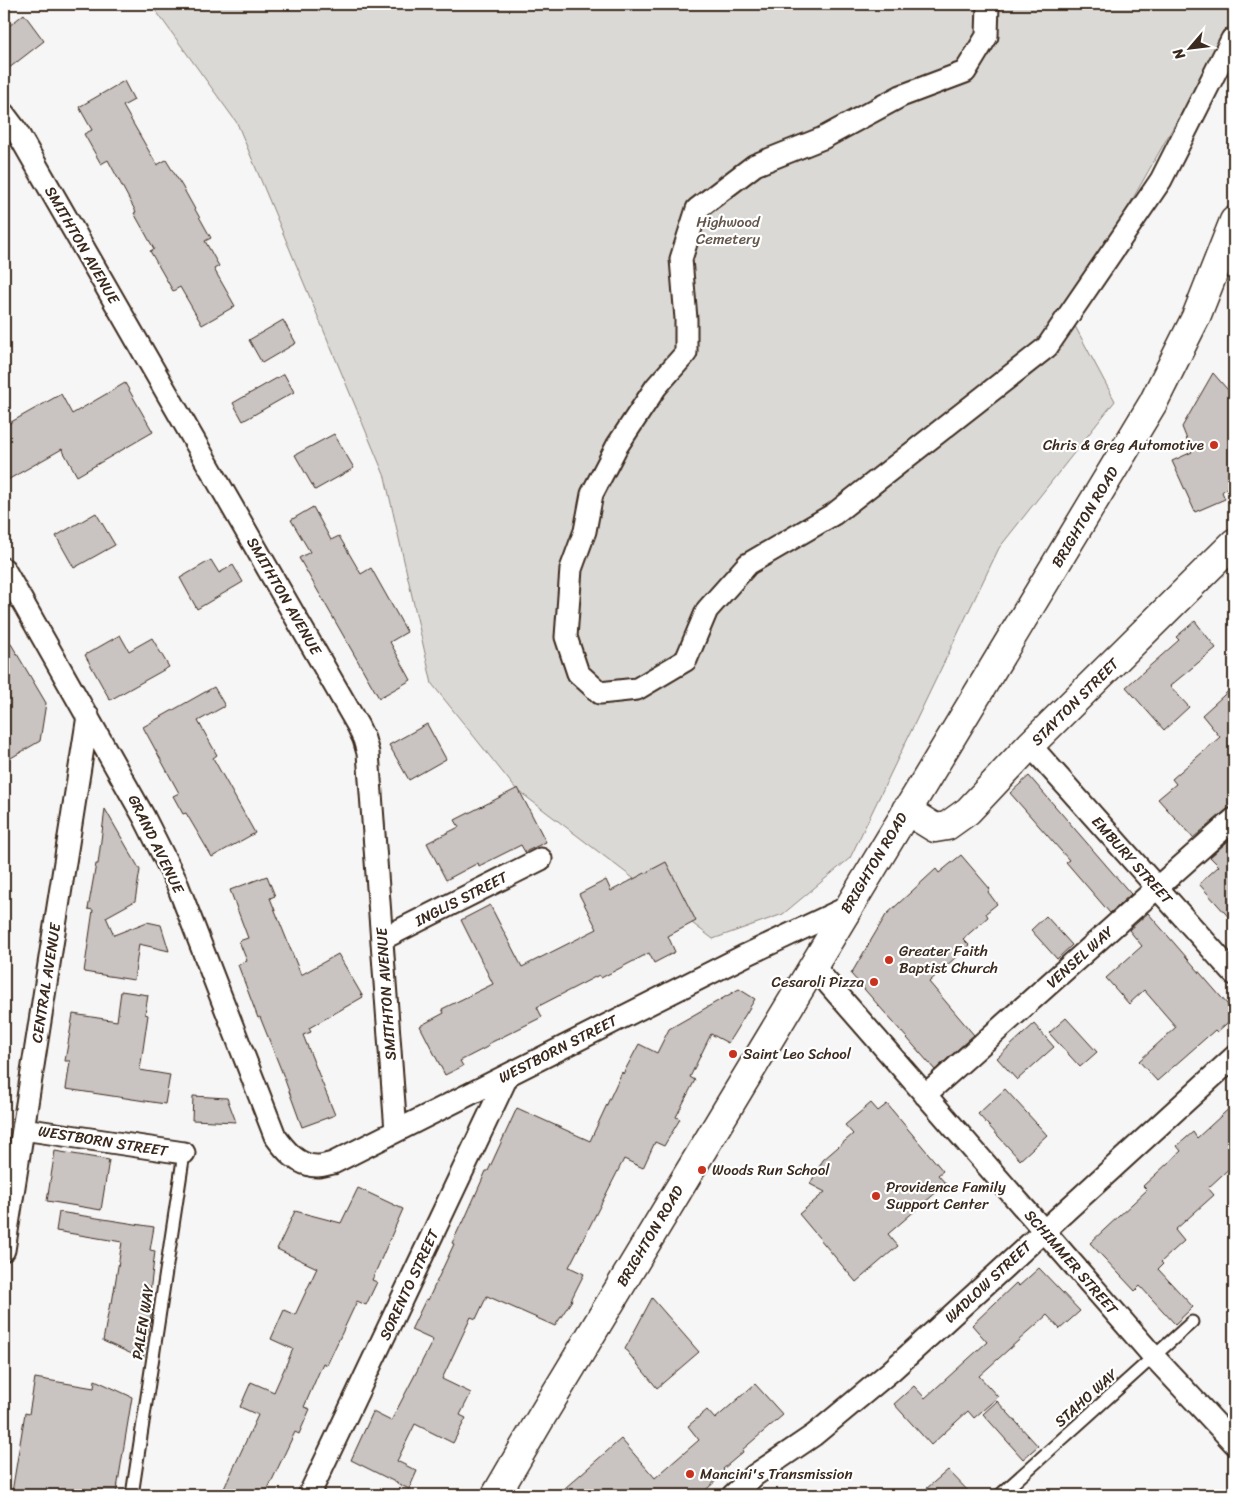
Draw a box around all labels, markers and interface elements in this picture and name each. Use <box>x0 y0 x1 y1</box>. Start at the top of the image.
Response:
north arrow <box>1166 22 1216 72</box>
text: N <box>1166 43 1193 65</box>
street label: SMITHTON AVENUE <box>37 181 127 311</box>
park label: Highwood Cemetery <box>696 209 761 252</box>
place label: Chris & Greg Automotive <box>1043 432 1204 458</box>
marker: Chris & Greg Automotive <box>1208 439 1220 451</box>
street label: BRIGHTON ROAD <box>1044 461 1126 573</box>
street label: SMITHTON AVENUE <box>239 532 329 662</box>
street label: STAYTON STREET <box>1025 651 1126 752</box>
street label: GRAND AVENUE <box>121 790 192 900</box>
street label: BRIGHTON ROAD <box>833 807 915 919</box>
street label: EMBURY STREET <box>1085 810 1180 911</box>
street label: INGLIS STREET <box>409 864 513 934</box>
street label: VENSEL WAY <box>1040 919 1120 995</box>
street label: CENTRAL AVENUE <box>24 920 69 1045</box>
street label: SMITHTON AVENUE <box>368 925 404 1061</box>
place label: Greater Faith Baptist Church <box>899 938 998 981</box>
marker: Greater Faith Baptist Church <box>883 954 895 966</box>
place label: Cesaroli Pizza <box>772 969 864 995</box>
marker: Cesaroli Pizza <box>868 976 880 988</box>
street label: WESTBORN STREET <box>494 1007 624 1090</box>
place label: Saint Leo School <box>743 1041 852 1067</box>
marker: Saint Leo School <box>727 1048 739 1060</box>
street label: WESTBORN STREET <box>36 1118 171 1164</box>
place label: Woods Run School <box>712 1157 830 1183</box>
marker: Woods Run School <box>696 1164 708 1176</box>
place label: Providence Family Support Center <box>886 1174 1006 1217</box>
street label: BRIGHTON ROAD <box>609 1180 691 1292</box>
marker: Providence Family Support Center <box>870 1190 882 1202</box>
street label: SCHIMMER STREET <box>1018 1203 1125 1322</box>
street label: SORENTO STREET <box>372 1224 447 1345</box>
street label: WADLOW STREET <box>938 1234 1039 1330</box>
street label: PALEN WAY <box>124 1282 162 1361</box>
street label: STAHO WAY <box>1048 1362 1124 1434</box>
place label: Mancini's Transmission <box>700 1461 852 1487</box>
marker: Mancini's Transmission <box>684 1468 696 1480</box>

